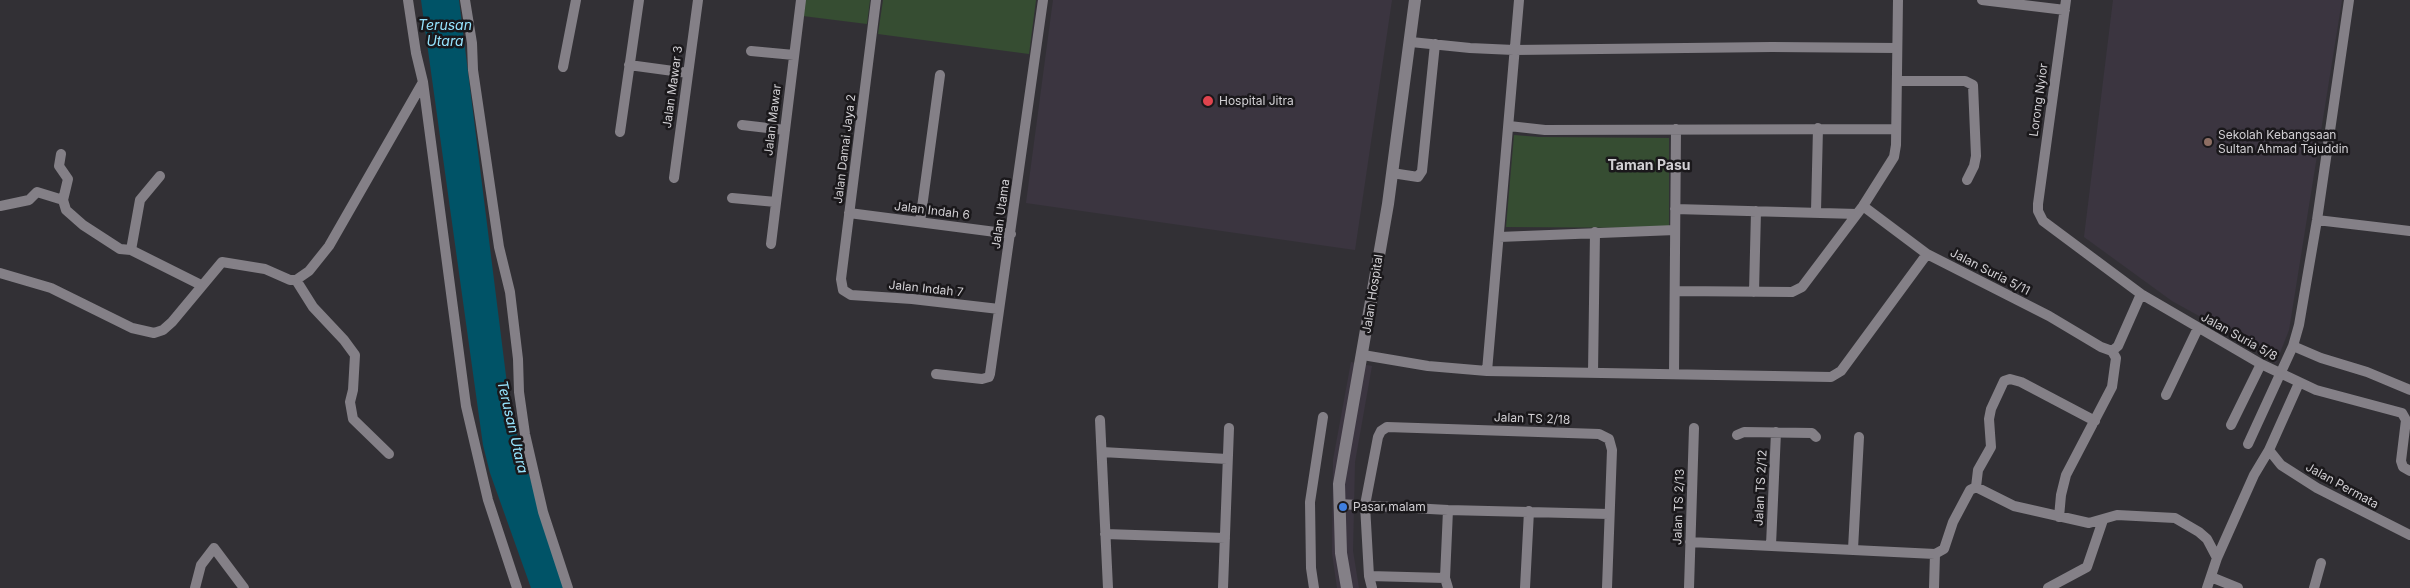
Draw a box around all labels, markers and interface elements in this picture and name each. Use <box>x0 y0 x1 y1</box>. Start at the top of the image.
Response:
water label: Terusan Utara <box>418 18 472 50</box>
street label: Jalan Mawar 3 <box>660 45 686 129</box>
street label: Lorong Nyior <box>2027 62 2051 138</box>
street label: Jalan Mawar <box>761 83 785 157</box>
street label: Jalan Damai Jaya 2 <box>831 93 859 205</box>
marker: Hospital Jitra <box>1201 94 1215 108</box>
place label: Hospital Jitra <box>1219 94 1294 108</box>
place label: Sekolah Kebangsaan Sultan Ahmad Tajuddin <box>2218 128 2349 156</box>
marker: Sekolah Kebangsaan Sultan Ahmad Tajuddin <box>2202 136 2214 148</box>
district label: Taman Pasu <box>1608 158 1690 174</box>
street label: Jalan Utama <box>989 178 1013 250</box>
street label: Jalan Indah 6 <box>893 199 971 223</box>
street label: Jalan Suria 5/11 <box>1948 246 2032 298</box>
street label: Jalan Hospital <box>1360 253 1386 335</box>
street label: Jalan Indah 7 <box>888 278 964 300</box>
street label: Jalan Suria 5/8 <box>2198 310 2280 364</box>
water label: Terusan Utara <box>493 379 531 475</box>
street label: Jalan TS 2/18 <box>1494 410 1570 428</box>
street label: Jalan TS 2/12 <box>1752 449 1770 527</box>
street label: Jalan Permata <box>2303 460 2381 512</box>
street label: Jalan TS 2/13 <box>1670 469 1688 545</box>
place label: Pasar malam <box>1353 500 1426 514</box>
marker: Pasar malam <box>1337 501 1349 513</box>

